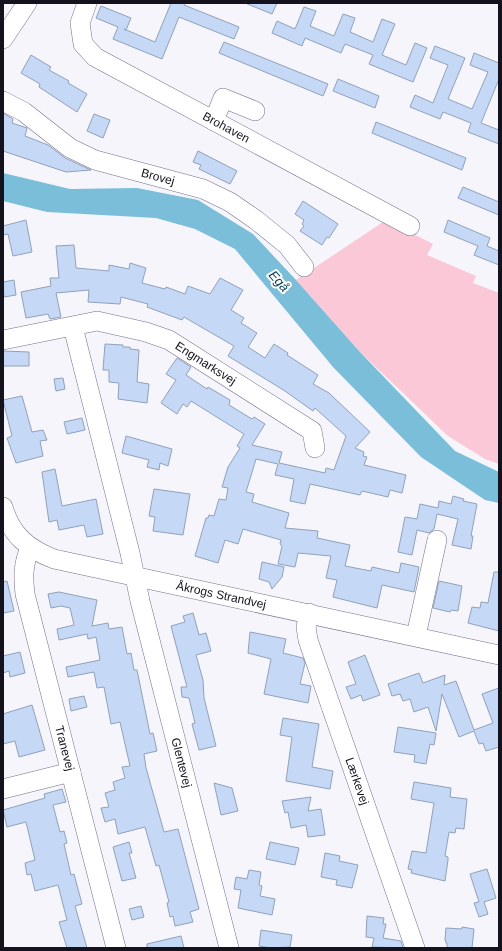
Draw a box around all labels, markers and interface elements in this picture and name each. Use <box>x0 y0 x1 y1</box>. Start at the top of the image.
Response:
street label: Brohaven <box>200 109 252 146</box>
street label: Brovej <box>140 166 176 188</box>
water label: Egå <box>266 267 292 295</box>
street label: Engmarksvej <box>173 339 239 388</box>
street label: Åkrogs Strandvej <box>175 578 267 612</box>
street label: Tranevej <box>52 724 77 772</box>
street label: Glentevej <box>168 736 195 789</box>
street label: Lærkevej <box>342 756 372 807</box>

